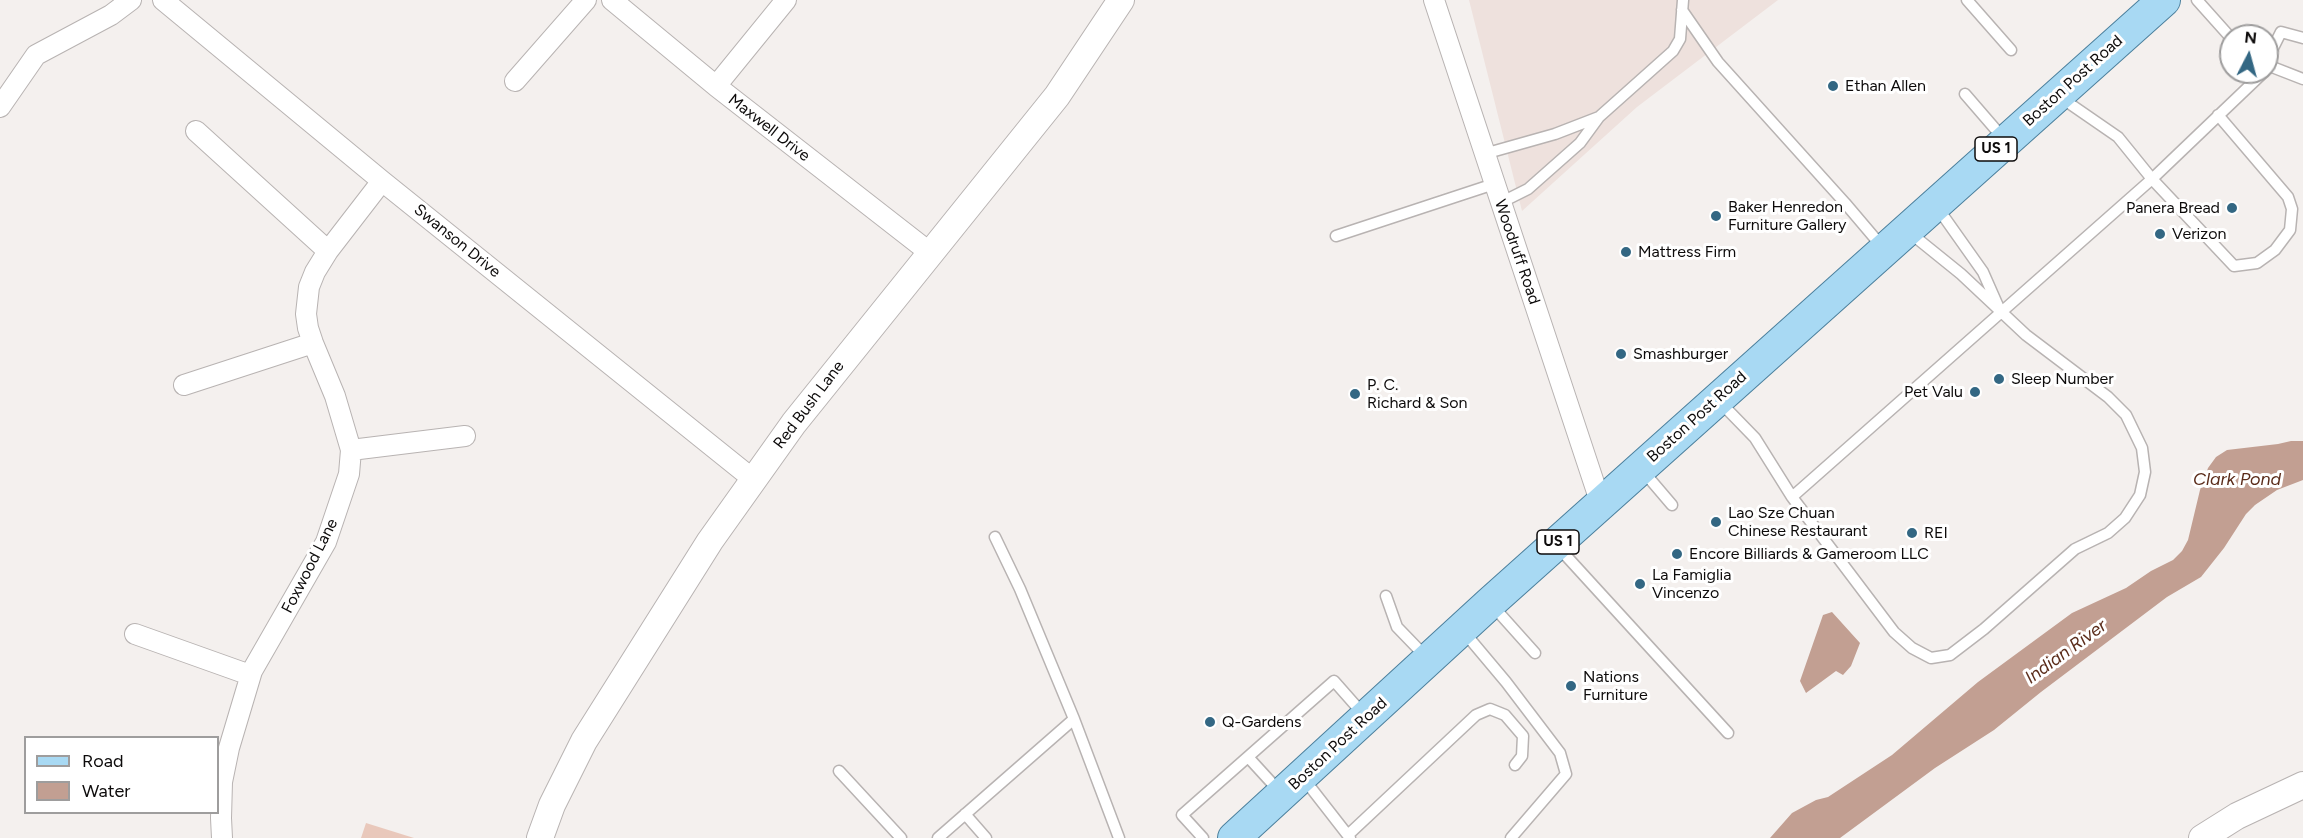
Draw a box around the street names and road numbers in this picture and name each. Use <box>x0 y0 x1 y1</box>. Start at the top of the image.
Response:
street label: Boston Post Road <box>2019 31 2127 131</box>
street label: Maxwell Drive <box>724 90 814 166</box>
road number: US 1 <box>1975 137 2017 161</box>
street label: Woodruff Road <box>1490 197 1544 307</box>
street label: Swanson Drive <box>410 200 504 282</box>
street label: Red Bush Lane <box>770 357 848 453</box>
street label: Boston Post Road <box>1643 367 1751 467</box>
street label: Foxwood Lane <box>278 515 342 617</box>
road number: US 1 <box>1537 530 1579 554</box>
street label: Boston Post Road <box>1285 694 1391 794</box>

